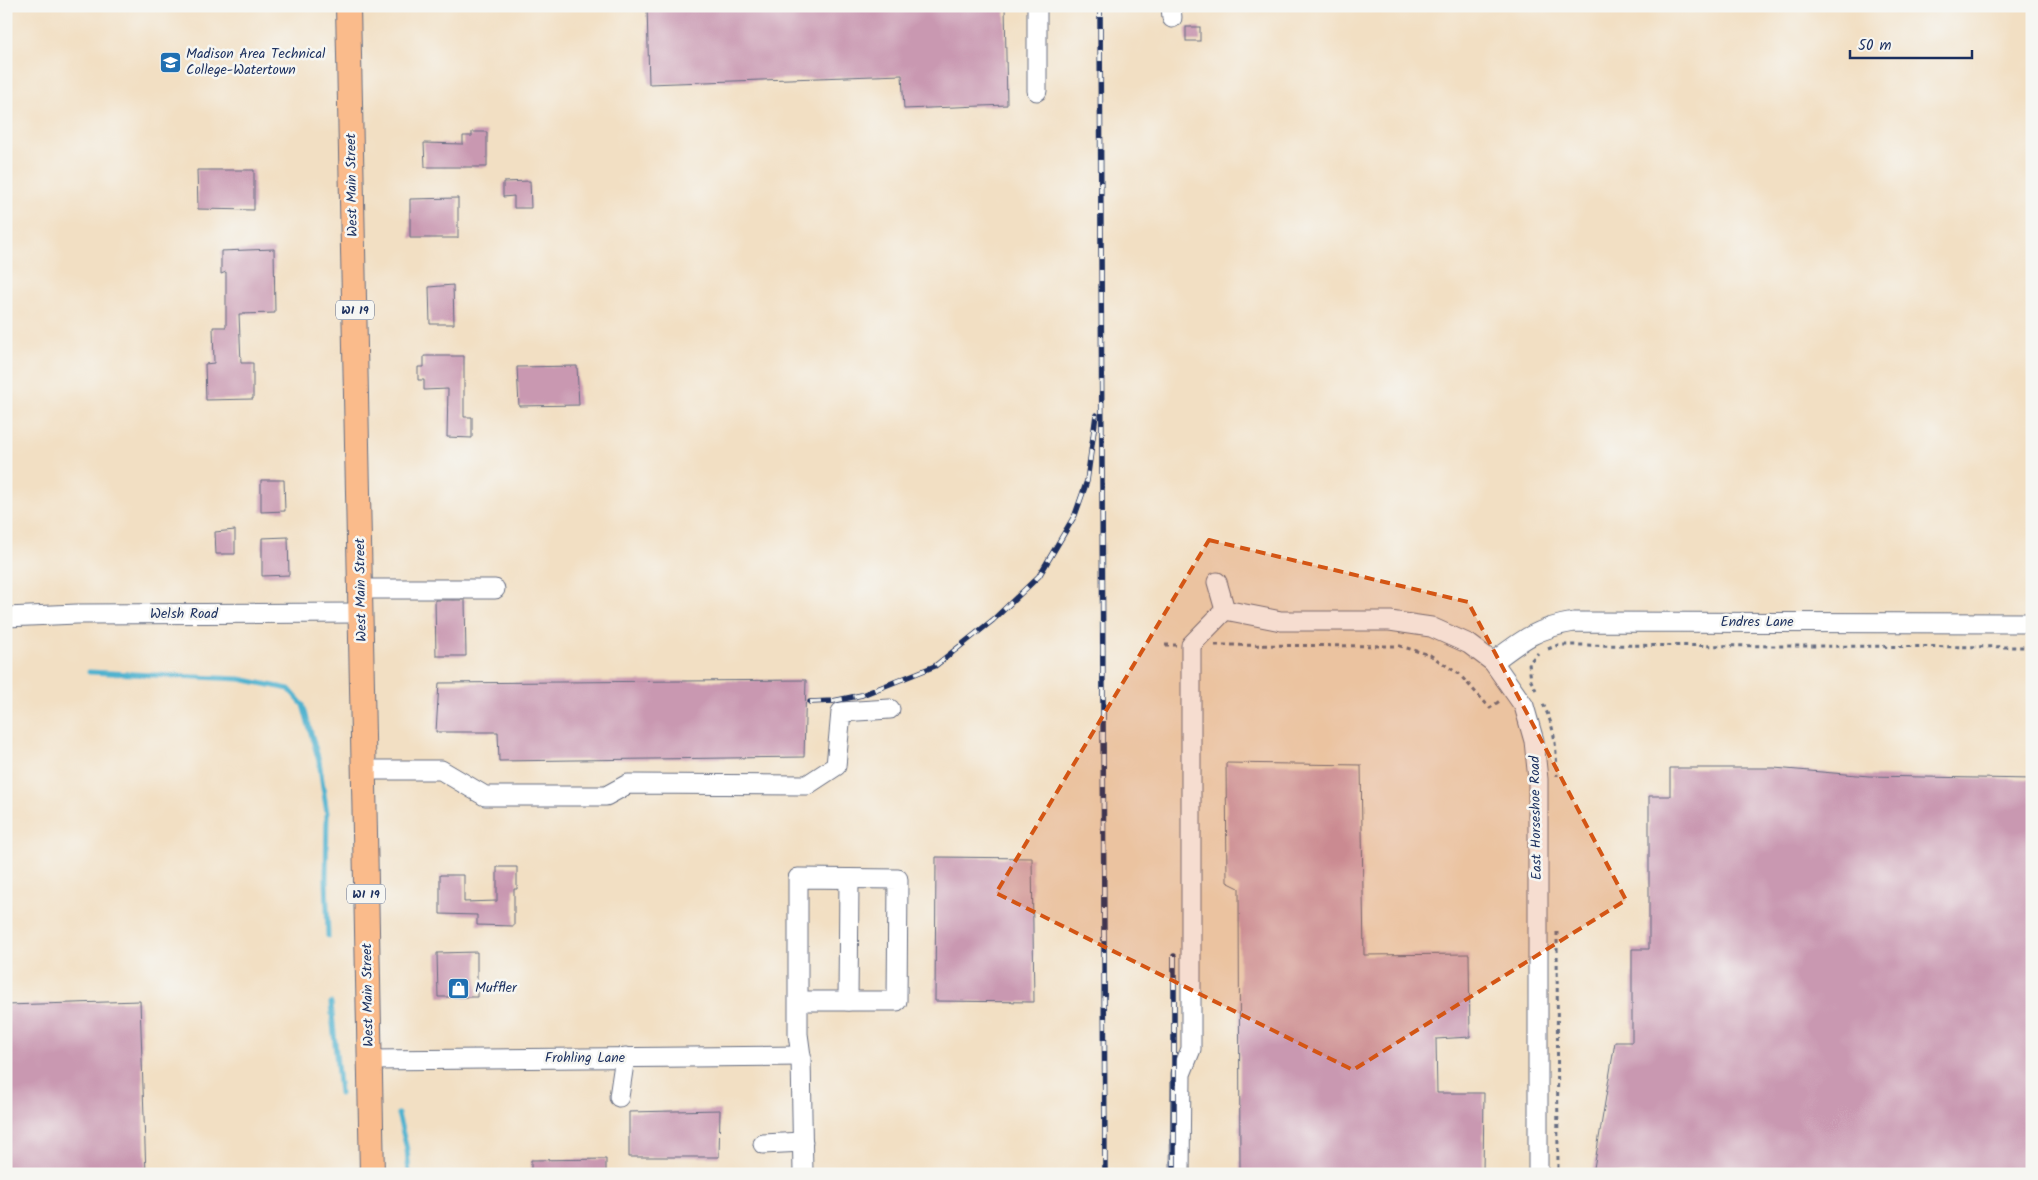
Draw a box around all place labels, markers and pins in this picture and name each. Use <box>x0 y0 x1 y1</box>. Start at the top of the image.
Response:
place label: Madison Area Technical College-Watertown <box>186 43 326 81</box>
school or university icon: Madison Area Technical College-Watertown <box>158 50 182 74</box>
shop icon: Muffler <box>447 976 471 1000</box>
place label: Muffler <box>475 977 518 999</box>

